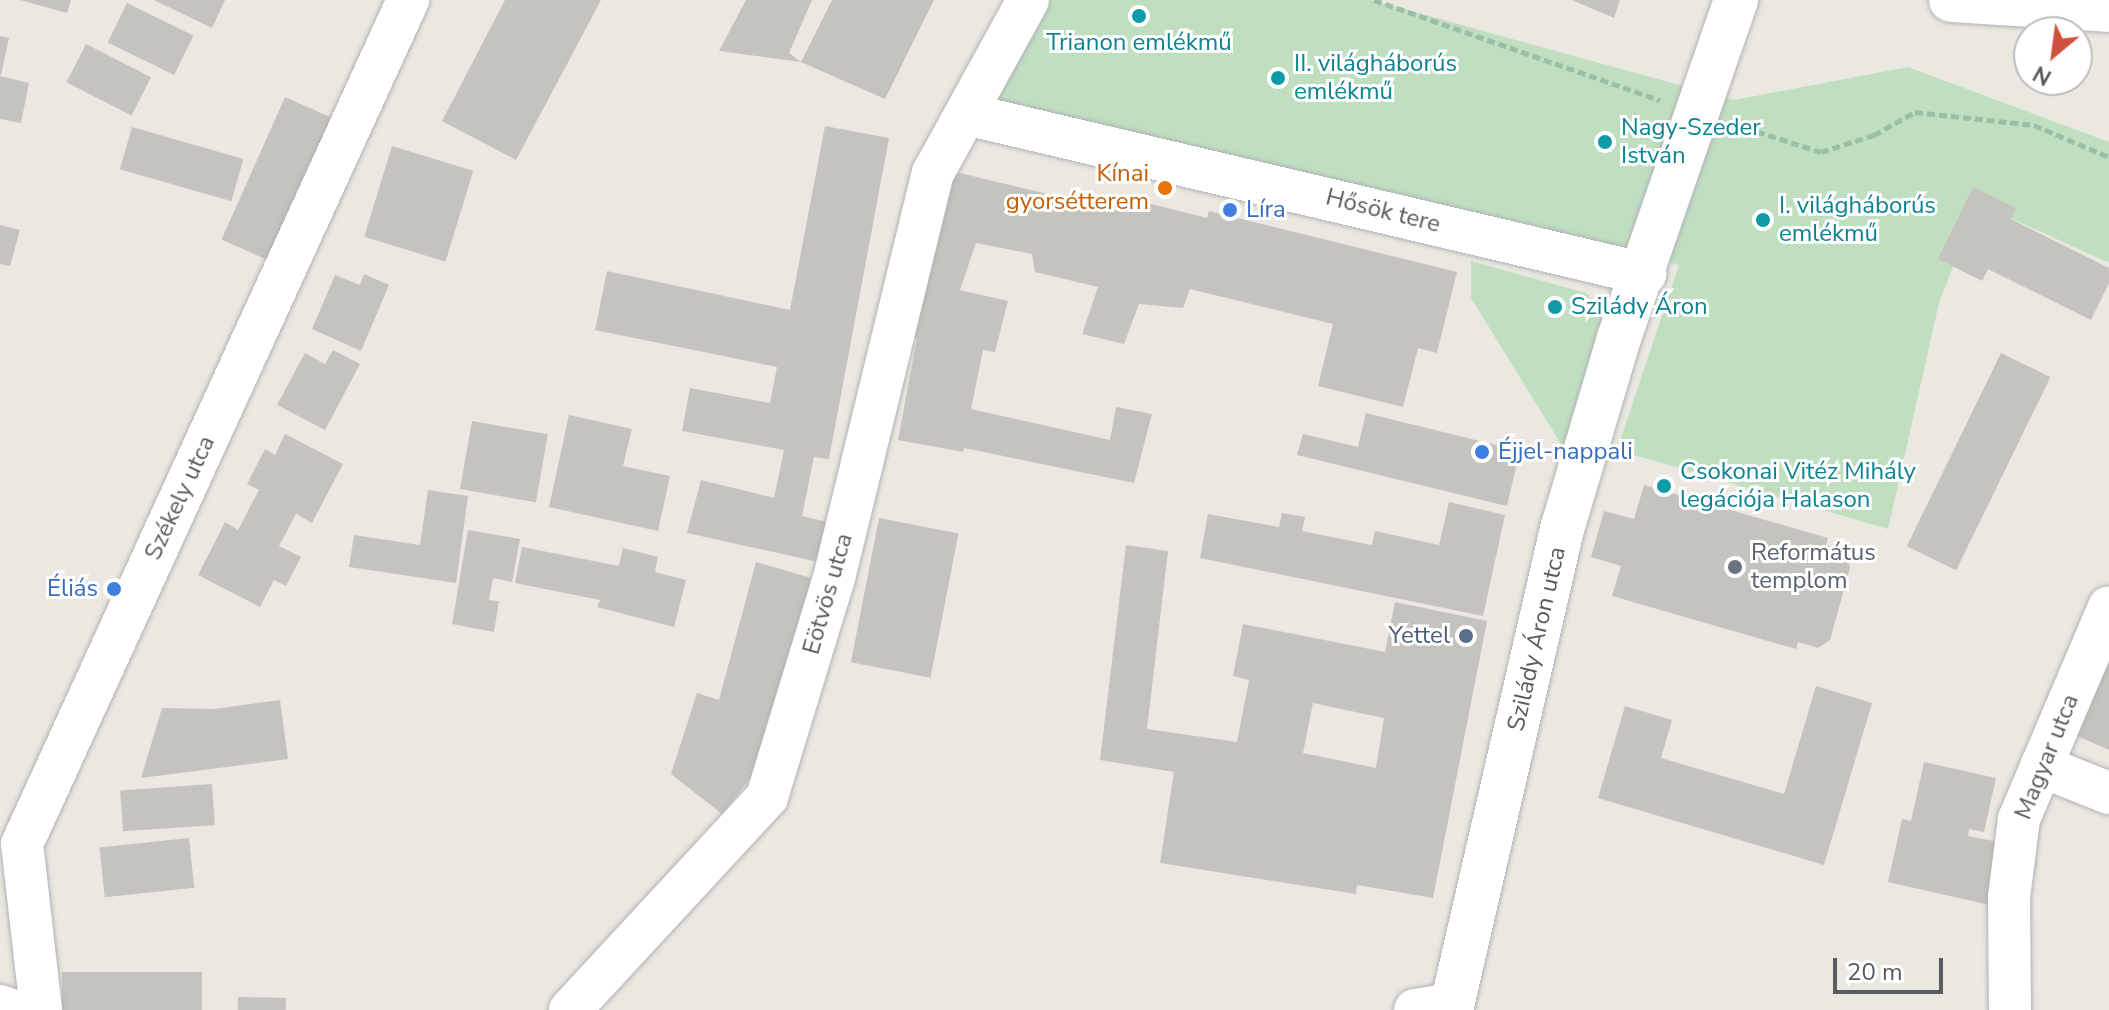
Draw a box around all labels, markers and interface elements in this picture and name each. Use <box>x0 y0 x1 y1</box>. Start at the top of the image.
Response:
marker: Trianon emlékmű <box>1130 7 1148 25</box>
north arrow <box>2013 16 2093 96</box>
place label: Trianon emlékmű <box>1046 29 1232 57</box>
place label: II. világháborús emlékmű <box>1294 50 1457 106</box>
text: N <box>2028 58 2057 92</box>
marker: II. világháborús emlékmű <box>1269 69 1287 87</box>
place label: Nagy-Szeder István <box>1621 114 1761 170</box>
marker: Nagy-Szeder István <box>1596 133 1614 151</box>
place label: Kínai gyorsétterem <box>1006 160 1149 216</box>
marker: Kínai gyorsétterem <box>1156 179 1174 197</box>
street label: Hősök tere <box>1323 183 1443 239</box>
place label: I. világháborús emlékmű <box>1779 192 1936 248</box>
place label: Líra <box>1246 196 1286 224</box>
marker: Líra <box>1221 201 1239 219</box>
marker: I. világháborús emlékmű <box>1754 211 1772 229</box>
place label: Szilády Áron <box>1571 293 1708 321</box>
marker: Szilády Áron <box>1546 298 1564 316</box>
street label: Székely utca <box>139 431 221 565</box>
place label: Éjjel-nappali <box>1498 438 1633 466</box>
marker: Éjjel-nappali <box>1473 443 1491 461</box>
place label: Csokonai Vitéz Mihály legációja Halason <box>1680 458 1916 514</box>
marker: Csokonai Vitéz Mihály legációja Halason <box>1655 477 1673 495</box>
street label: Eötvös utca <box>797 530 859 658</box>
place label: Református templom <box>1751 539 1876 595</box>
street label: Szilády Áron utca <box>1502 544 1572 734</box>
marker: Református templom <box>1726 558 1744 576</box>
place label: Éliás <box>47 575 98 603</box>
marker: Éliás <box>105 580 123 598</box>
place label: Yettel <box>1389 622 1450 650</box>
marker: Yettel <box>1457 627 1475 645</box>
street label: Magyar utca <box>2009 690 2085 824</box>
scale bar <box>1837 942 1947 992</box>
text: 20 m <box>1847 956 1903 988</box>

